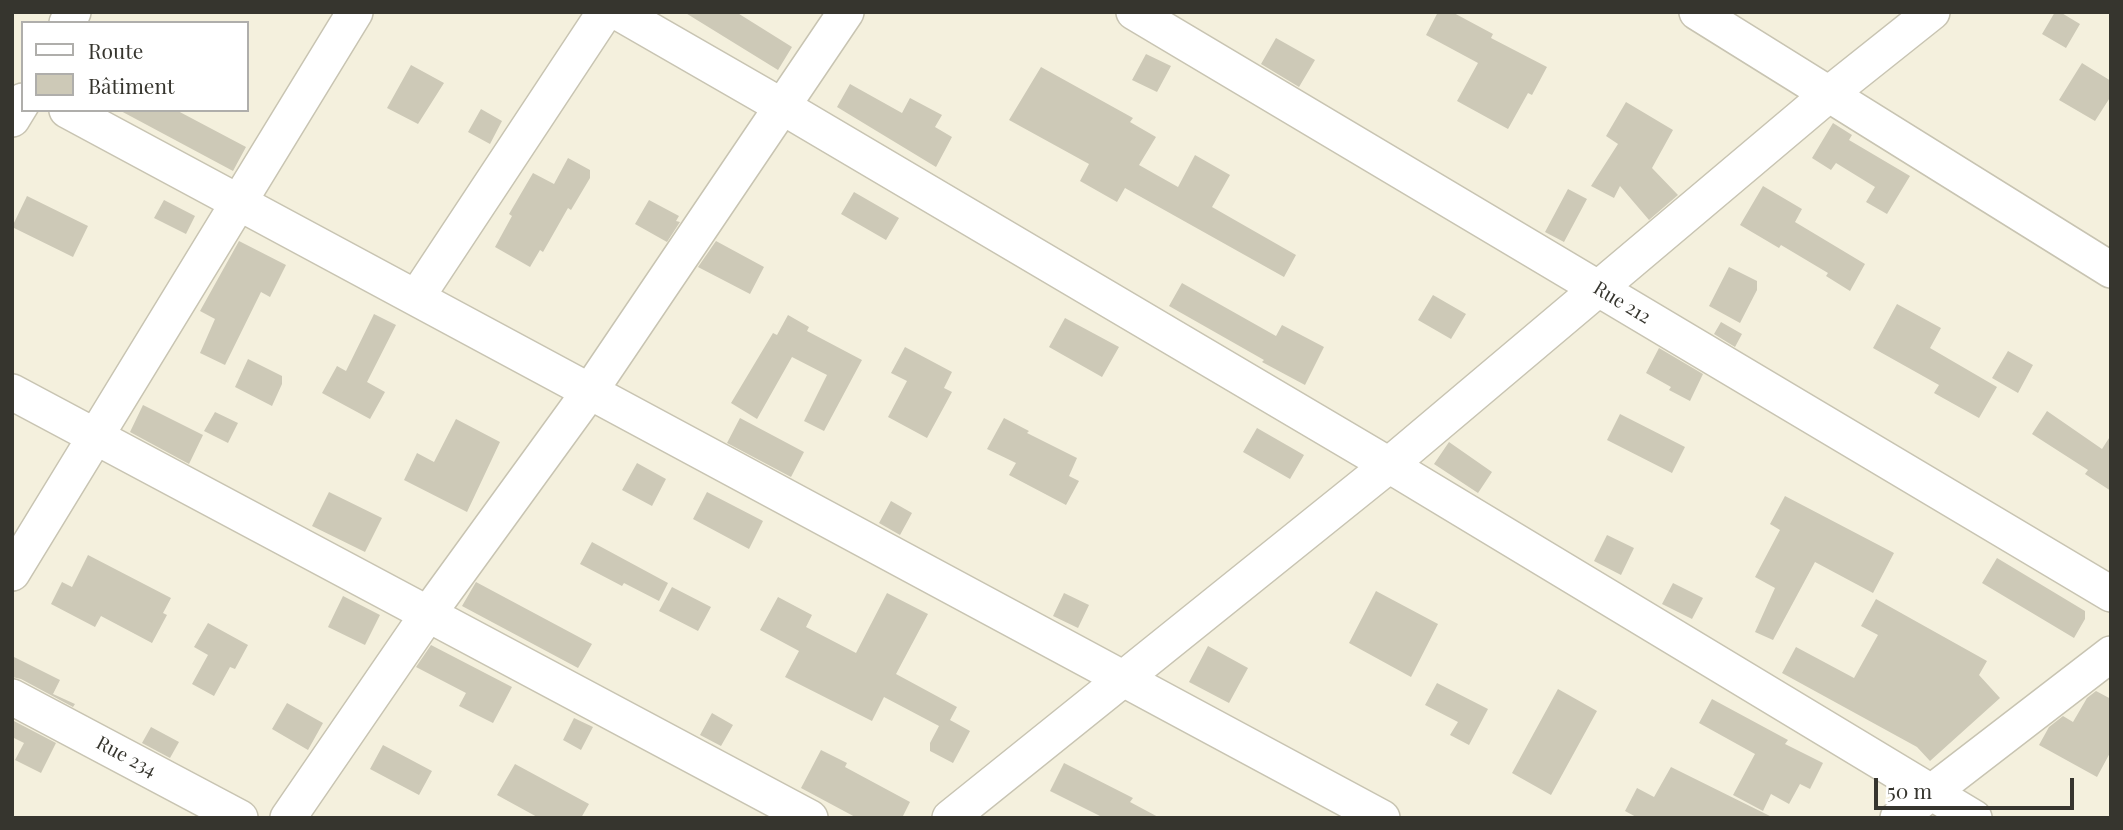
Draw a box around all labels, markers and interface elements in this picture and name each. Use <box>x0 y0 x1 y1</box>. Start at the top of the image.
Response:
legend <box>21 21 248 112</box>
text: Route <box>88 36 143 64</box>
text: Bâtiment <box>88 71 174 99</box>
street label: Rue 212 <box>1589 277 1655 329</box>
street label: Rue 234 <box>92 732 160 782</box>
scale bar <box>1878 764 2078 808</box>
text: 50 m <box>1887 776 1932 804</box>

